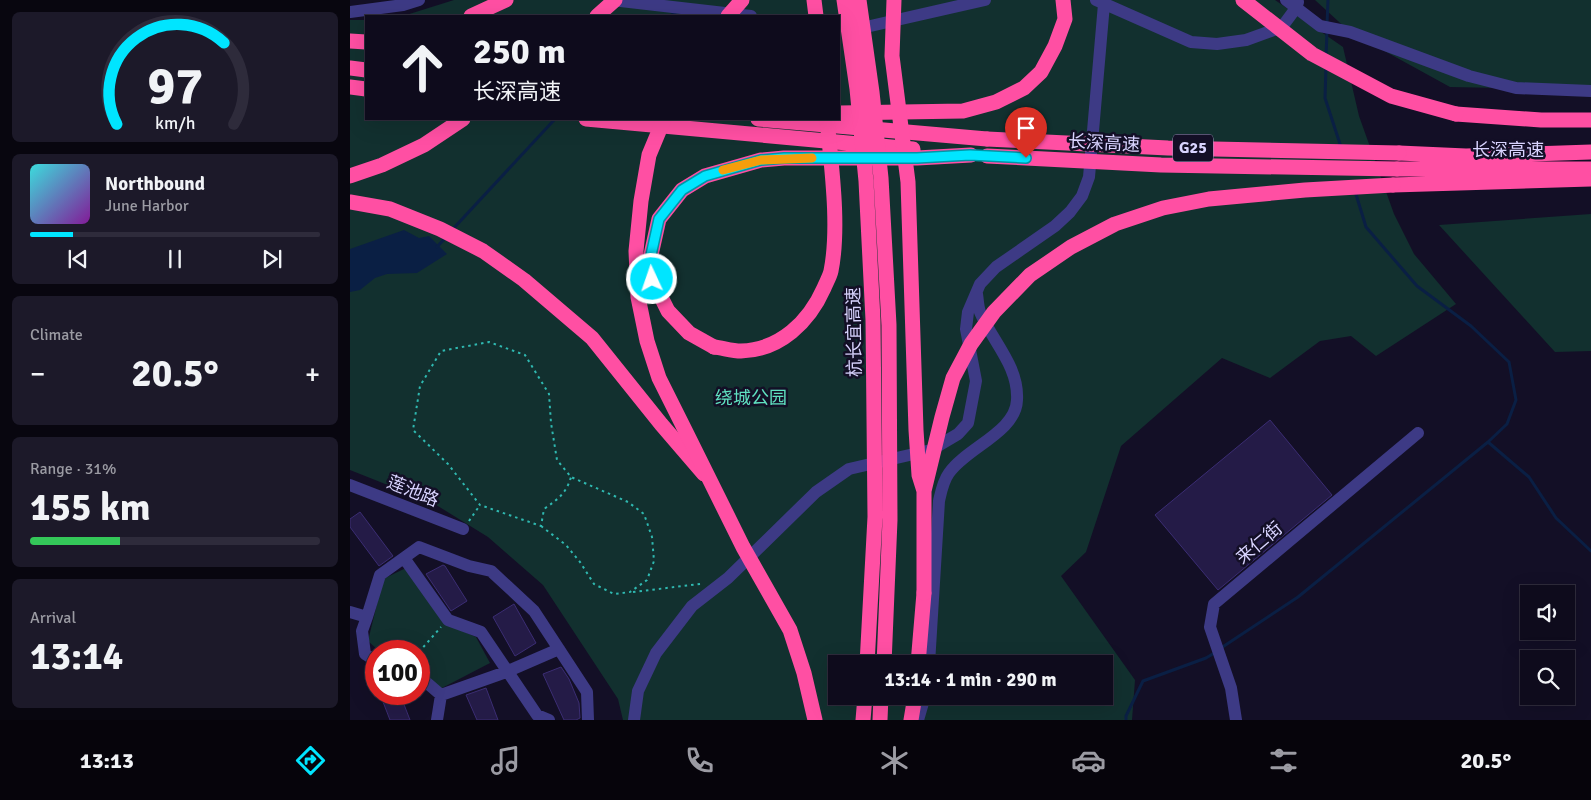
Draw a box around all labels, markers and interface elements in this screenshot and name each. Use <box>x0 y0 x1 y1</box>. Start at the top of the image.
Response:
text: 250 m <box>473 30 566 73</box>
icon: ahead <box>390 35 455 100</box>
text: 97 <box>147 54 203 118</box>
text: 长深高速 <box>473 78 561 105</box>
pin <box>1005 107 1047 158</box>
text: km/h <box>155 112 195 134</box>
icon: arrive <box>1012 114 1040 142</box>
street label: 长深高速 <box>1067 130 1141 156</box>
road number: G25 <box>1173 134 1213 162</box>
street label: 长深高速 <box>1472 139 1544 161</box>
text: Northbound <box>105 172 205 196</box>
text: June Harbor <box>105 196 189 216</box>
icon: previous <box>64 245 92 273</box>
icon: pause <box>161 245 189 273</box>
icon: next <box>258 245 286 273</box>
position arrow <box>625 252 677 304</box>
street label: 杭长宜高速 <box>842 287 866 377</box>
text: Climate <box>30 325 83 345</box>
text: 20.5° <box>131 350 219 397</box>
text: − <box>30 357 45 391</box>
text: + <box>305 357 320 391</box>
park label: 绕城公园 <box>715 387 787 409</box>
text: Range · 31% <box>30 459 116 479</box>
street label: 莲池路 <box>384 471 442 511</box>
text: 155 km <box>30 484 151 531</box>
street label: 来仁街 <box>1231 517 1287 569</box>
map controls <box>1520 585 1575 705</box>
button: sound <box>1520 585 1575 640</box>
text: Arrival <box>30 608 76 628</box>
text: 13:14 <box>30 633 123 680</box>
speed limit sign: 100 <box>365 640 430 705</box>
button: search <box>1520 650 1575 705</box>
text: 13:14 · 1 min · 290 m <box>884 668 1057 692</box>
icon: directions <box>293 743 328 778</box>
icon: music <box>488 743 523 778</box>
icon: phone <box>682 743 717 778</box>
icon: climate <box>877 743 912 778</box>
icon: car <box>1071 743 1106 778</box>
icon: filters <box>1266 743 1301 778</box>
text: 13:13 <box>80 747 134 774</box>
text: 20.5° <box>1460 747 1511 774</box>

